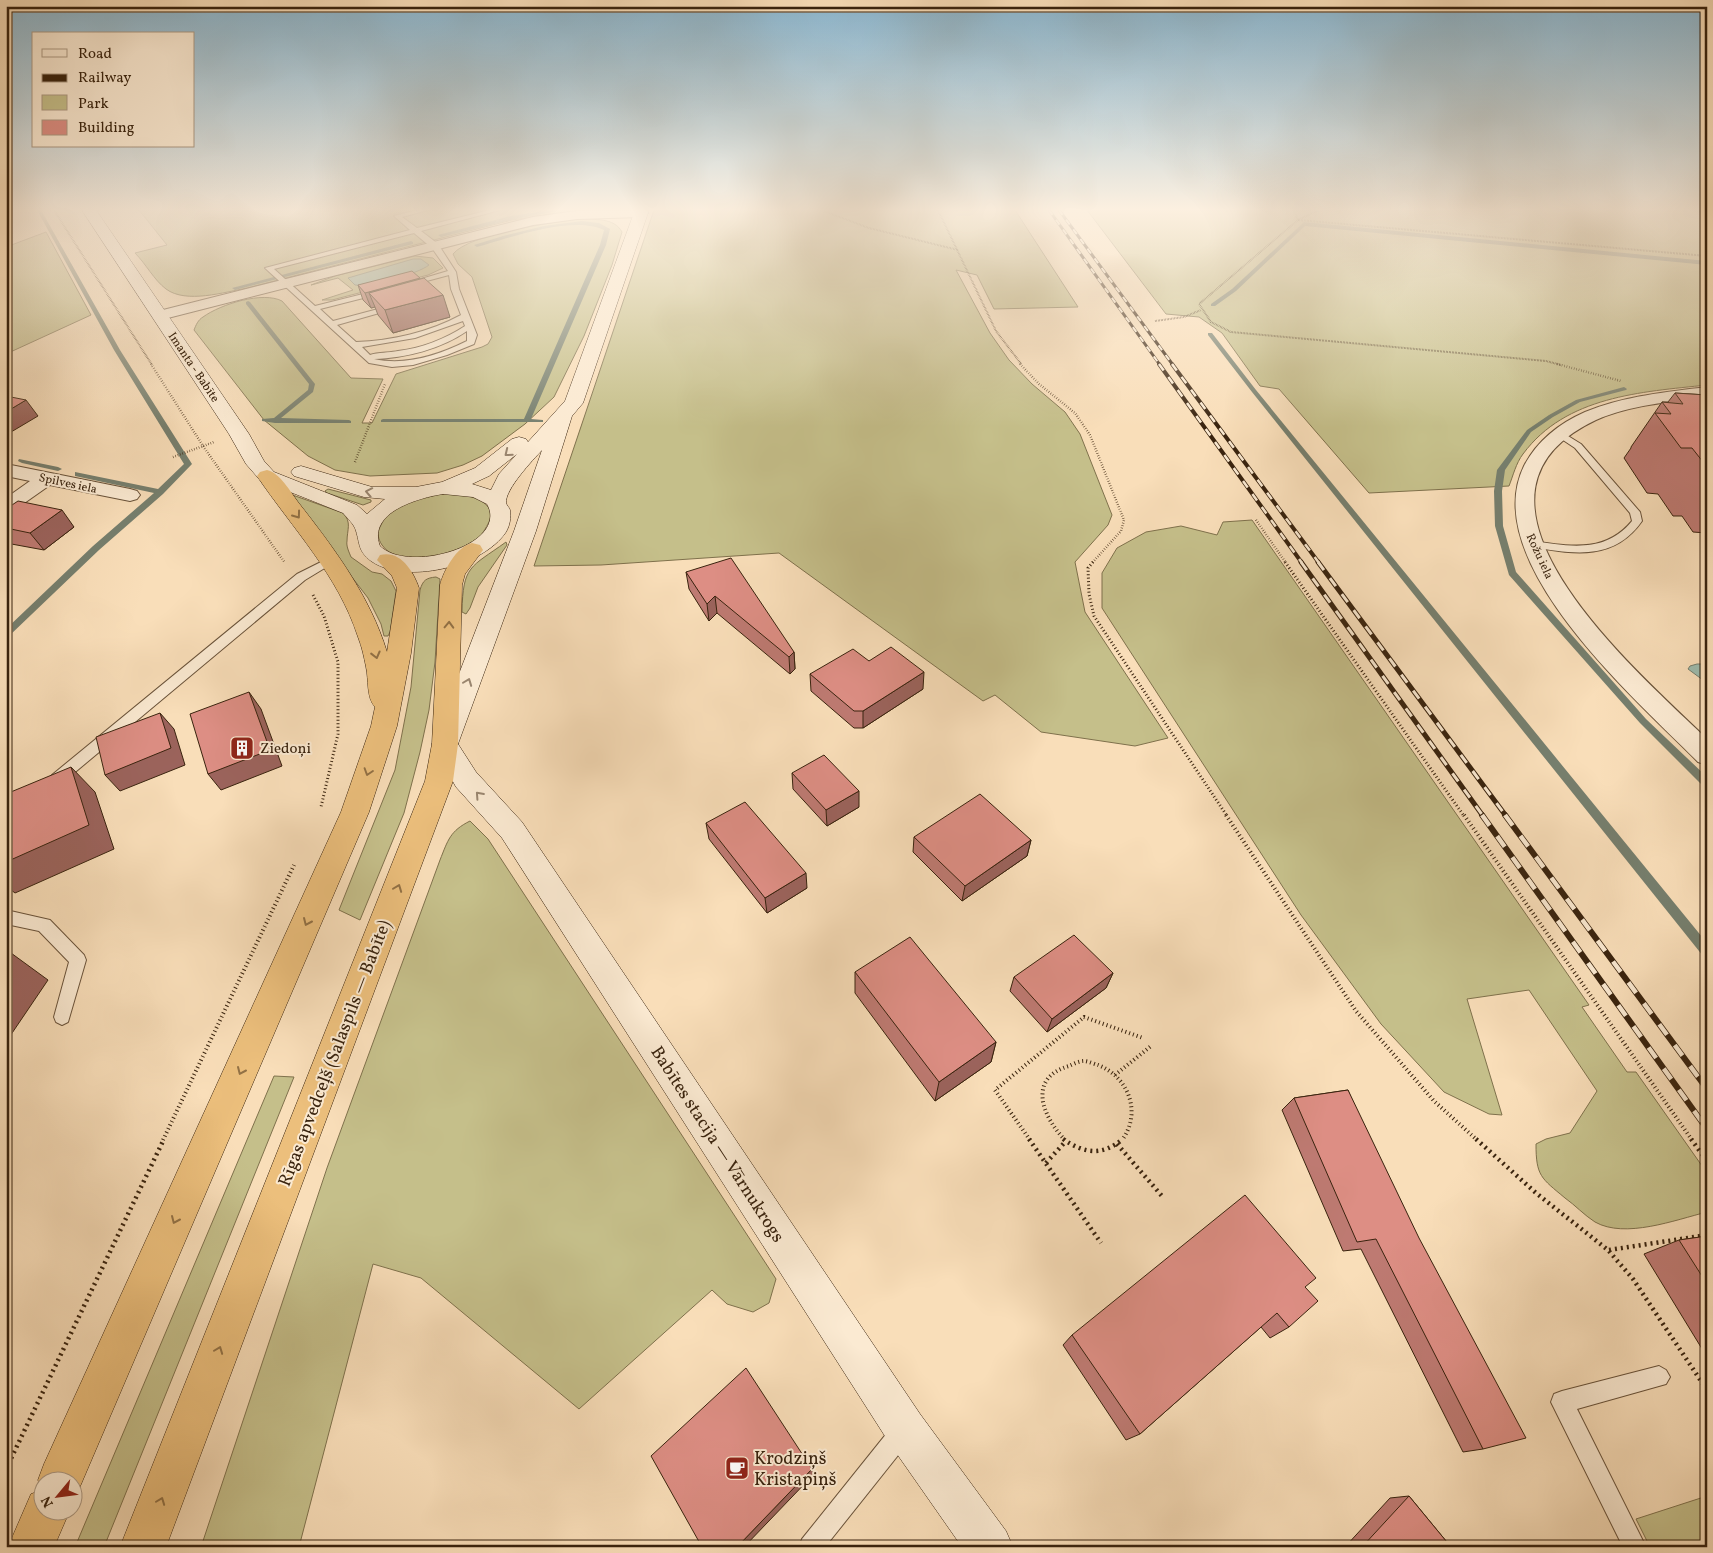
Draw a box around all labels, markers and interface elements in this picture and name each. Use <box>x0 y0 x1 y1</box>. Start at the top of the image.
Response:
legend <box>32 32 195 148</box>
text: Road <box>78 44 112 65</box>
text: Railway <box>78 68 131 89</box>
text: Park <box>78 94 109 115</box>
text: Building <box>78 118 135 139</box>
street label: Imanta - Babīte <box>164 329 223 406</box>
one-way arrow <box>505 447 514 455</box>
street label: Spilves iela <box>37 470 98 498</box>
one-way arrow <box>365 487 373 497</box>
one-way arrow <box>290 509 300 518</box>
street label: Rožu iela <box>1522 531 1557 582</box>
one-way arrow <box>444 621 454 628</box>
one-way arrow <box>370 650 381 659</box>
one-way arrow <box>462 678 472 687</box>
building icon: Ziedoņi <box>229 735 255 761</box>
place label: Ziedoņi <box>260 739 311 760</box>
one-way arrow <box>364 768 374 776</box>
one-way arrow <box>476 791 485 800</box>
one-way arrow <box>392 884 402 893</box>
street label: Rīgas apvedceļš (Salaspils — Babīte) <box>273 917 398 1190</box>
one-way arrow <box>302 917 313 926</box>
street label: Babītes stacija — Vārnukrogs <box>644 1042 790 1248</box>
one-way arrow <box>237 1066 247 1075</box>
one-way arrow <box>171 1215 182 1224</box>
one-way arrow <box>213 1346 223 1355</box>
place label: Krodziņš Kristapiņš <box>754 1447 836 1493</box>
cafe icon: Krodziņš Kristapiņš <box>724 1455 750 1481</box>
north arrow <box>32 1470 82 1520</box>
text: N <box>37 1493 59 1511</box>
one-way arrow <box>154 1497 165 1506</box>

